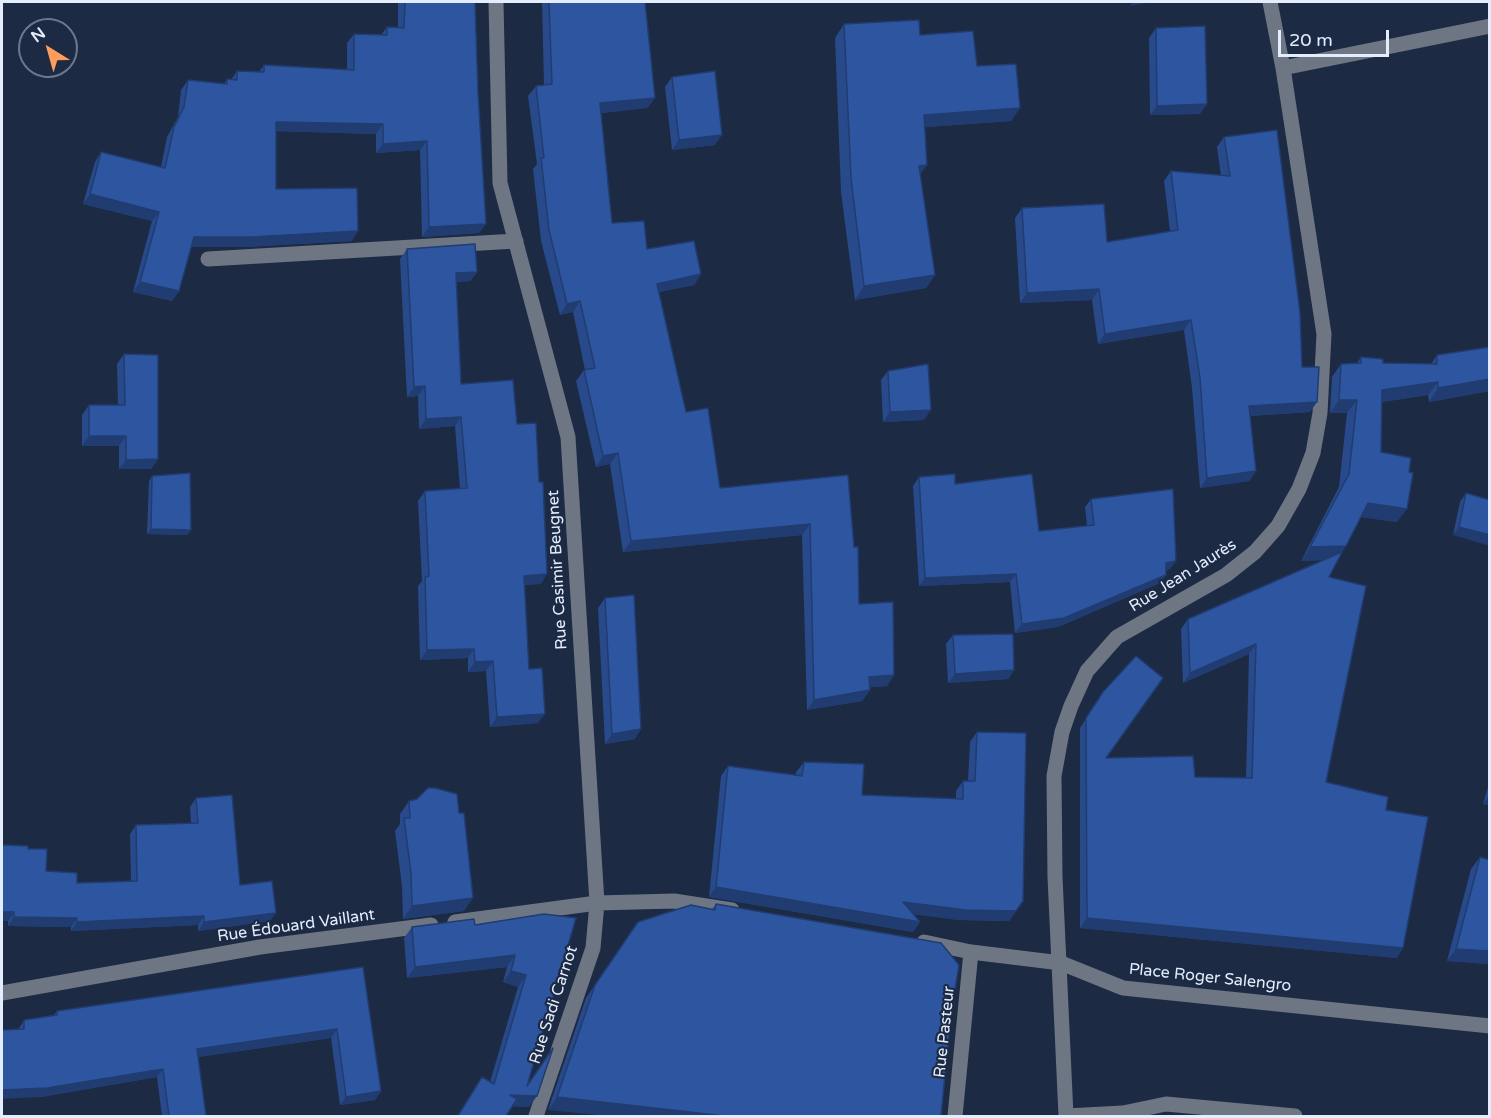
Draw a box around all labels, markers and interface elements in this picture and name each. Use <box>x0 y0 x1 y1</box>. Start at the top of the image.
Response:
north arrow <box>18 18 78 78</box>
scale bar <box>1281 18 1392 56</box>
text: N <box>27 23 50 47</box>
text: 20 m <box>1289 29 1333 51</box>
street label: Rue Casimir Beugnet <box>544 490 572 650</box>
street label: Rue Jean Jaurès <box>1126 535 1240 617</box>
street label: Rue Édouard Vaillant <box>216 905 376 947</box>
street label: Rue Sadi Carnot <box>526 943 582 1067</box>
street label: Place Roger Salengro <box>1128 960 1292 996</box>
street label: Rue Pasteur <box>931 985 959 1079</box>

